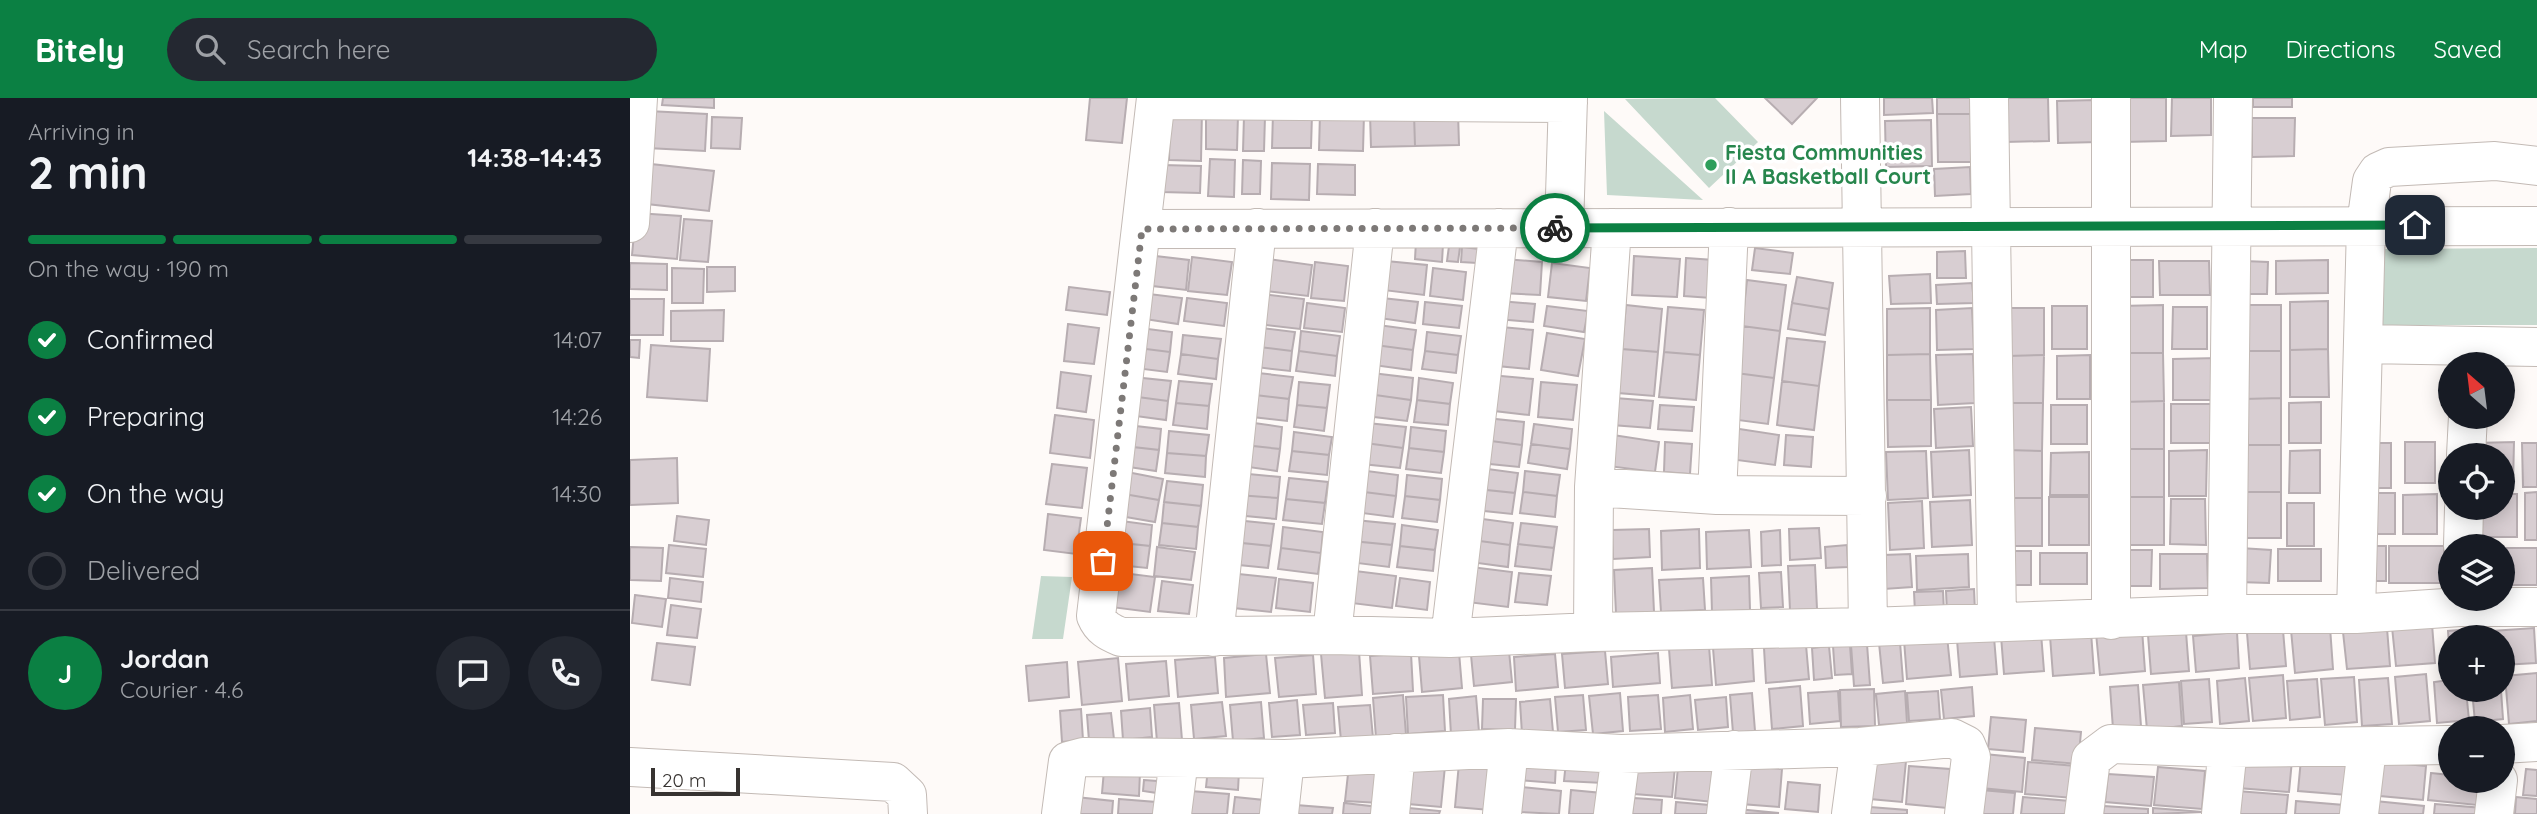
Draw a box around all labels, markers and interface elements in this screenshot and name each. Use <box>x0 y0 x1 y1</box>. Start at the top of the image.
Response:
search box <box>167 18 657 81</box>
text: Bitely <box>35 29 125 70</box>
icon: search <box>191 30 229 68</box>
text: Search here <box>247 33 391 66</box>
text: Map <box>2199 34 2248 64</box>
text: Directions <box>2286 34 2396 64</box>
text: Saved <box>2434 34 2502 64</box>
text: Arriving in <box>28 117 135 146</box>
place label: Fiesta Communities II A Basketball Court <box>1725 139 1931 189</box>
text: 14:38–14:43 <box>467 141 602 174</box>
text: 2 min <box>28 143 148 201</box>
marker: Fiesta Communities II A Basketball Court <box>1703 157 1719 173</box>
courier <box>1520 193 1590 263</box>
pin <box>2385 195 2445 255</box>
icon: home <box>2396 206 2434 244</box>
icon: bike <box>1536 209 1574 247</box>
text: On the way · 190 m <box>28 254 229 283</box>
icon: check <box>28 321 66 359</box>
text: Confirmed <box>87 323 214 356</box>
text: 14:07 <box>553 325 602 354</box>
north arrow <box>2438 352 2515 429</box>
map controls <box>2438 352 2515 793</box>
icon: check <box>28 398 66 436</box>
text: Preparing <box>87 400 205 433</box>
text: 14:26 <box>552 402 602 431</box>
button: locate <box>2438 443 2515 520</box>
icon: check <box>28 475 66 513</box>
text: On the way <box>87 477 225 510</box>
text: 14:30 <box>552 479 602 508</box>
pin <box>1073 531 1133 591</box>
button: layers <box>2438 534 2515 611</box>
icon: bag <box>1084 542 1122 580</box>
text: Delivered <box>87 554 200 587</box>
button: + <box>2438 625 2515 702</box>
button: chat <box>436 636 510 710</box>
button: phone <box>528 636 602 710</box>
text: Jordan <box>120 642 209 675</box>
text: J <box>58 657 72 690</box>
text: Courier · 4.6 <box>120 675 243 704</box>
button: − <box>2438 716 2515 793</box>
scale bar <box>651 765 740 797</box>
text: 20 m <box>662 768 706 792</box>

